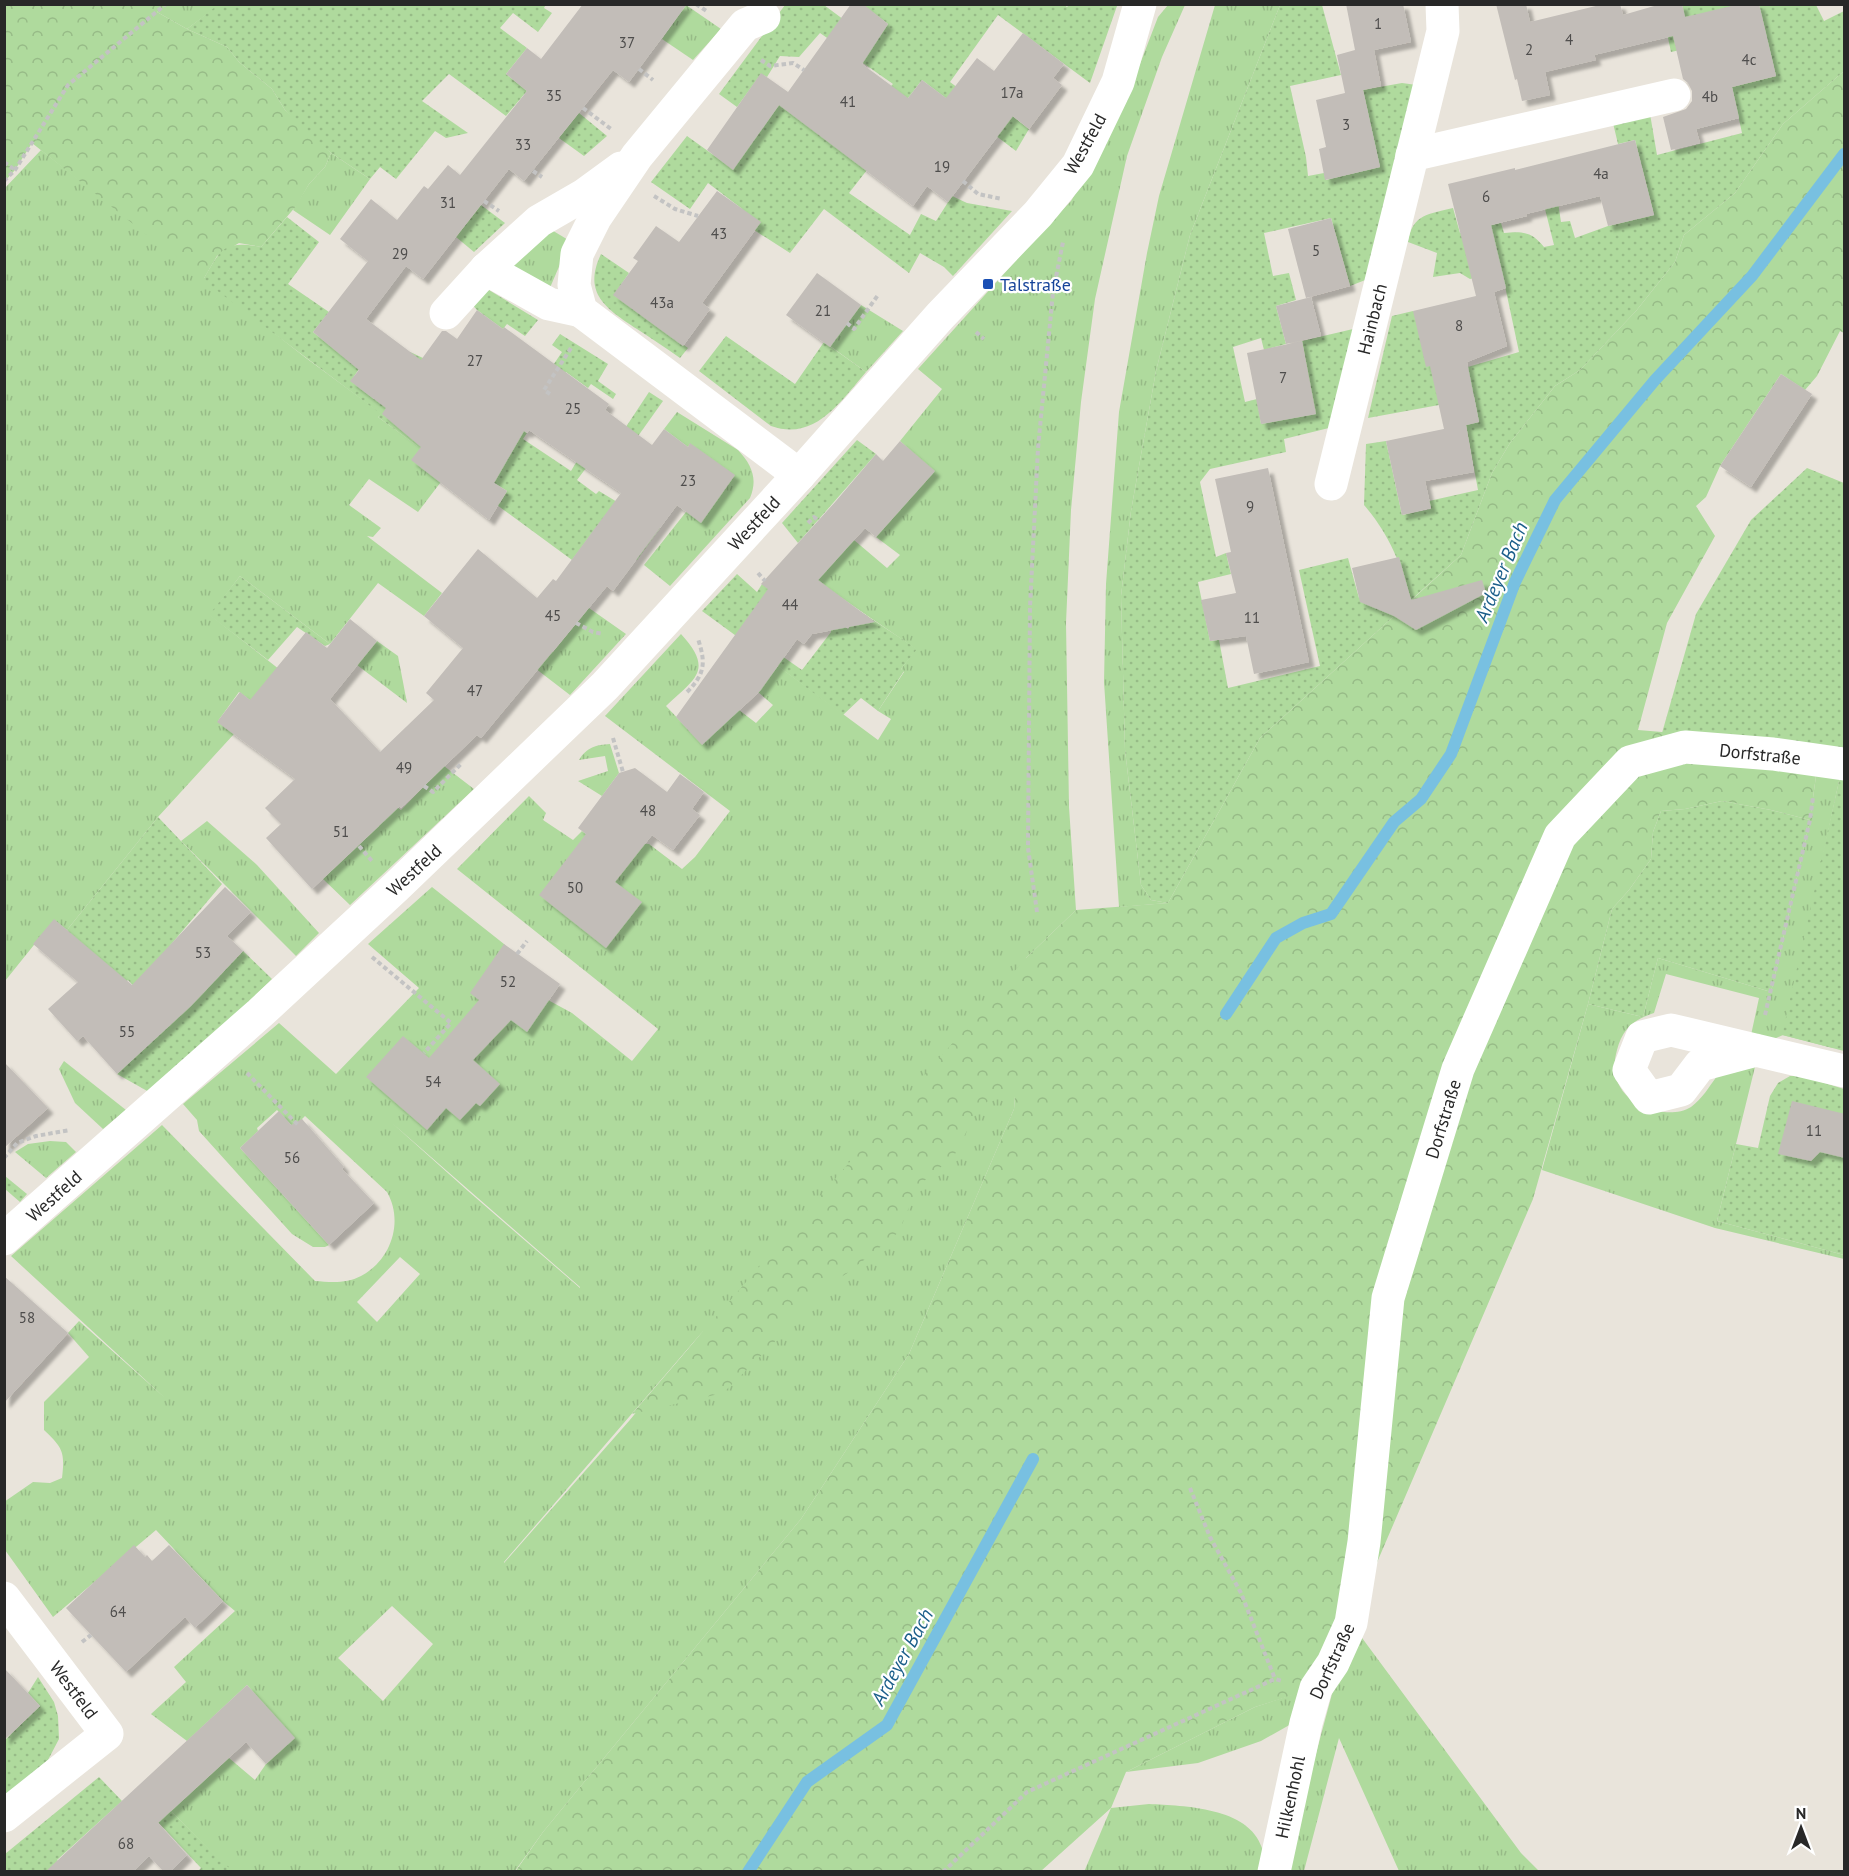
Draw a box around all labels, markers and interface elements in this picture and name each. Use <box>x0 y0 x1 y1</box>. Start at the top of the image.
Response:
house number: 1 <box>1374 14 1382 33</box>
house number: 4 <box>1565 30 1573 49</box>
house number: 37 <box>619 33 635 52</box>
house number: 2 <box>1525 40 1533 59</box>
house number: 4c <box>1742 50 1757 69</box>
house number: 17a <box>1000 83 1024 102</box>
house number: 35 <box>546 86 562 105</box>
house number: 4b <box>1702 87 1718 106</box>
house number: 41 <box>840 92 856 111</box>
street label: Westfeld <box>1059 109 1111 179</box>
house number: 3 <box>1342 115 1350 134</box>
house number: 33 <box>515 135 531 154</box>
house number: 19 <box>934 157 950 176</box>
house number: 4a <box>1593 164 1609 183</box>
house number: 6 <box>1482 187 1490 206</box>
house number: 31 <box>440 193 456 212</box>
house number: 43 <box>711 224 727 243</box>
house number: 5 <box>1312 241 1320 260</box>
house number: 29 <box>392 244 408 263</box>
place label: Talstraße <box>1000 273 1071 296</box>
marker: Talstraße <box>981 277 995 291</box>
street label: Hainbach <box>1352 281 1392 357</box>
house number: 43a <box>650 293 674 312</box>
house number: 21 <box>815 301 831 320</box>
house number: 8 <box>1455 316 1463 335</box>
house number: 27 <box>467 351 483 370</box>
house number: 7 <box>1279 368 1287 387</box>
house number: 25 <box>565 399 581 418</box>
house number: 23 <box>680 471 696 490</box>
street label: Westfeld <box>723 491 785 555</box>
house number: 9 <box>1246 497 1254 516</box>
water label: Ardeyer Bach <box>1468 518 1534 627</box>
house number: 44 <box>782 595 798 614</box>
house number: 45 <box>545 606 561 625</box>
house number: 11 <box>1244 608 1260 627</box>
house number: 47 <box>467 681 483 700</box>
street label: Dorfstraße <box>1718 738 1802 770</box>
house number: 49 <box>396 758 412 777</box>
house number: 48 <box>640 801 656 820</box>
house number: 51 <box>333 822 349 841</box>
street label: Westfeld <box>382 839 446 901</box>
house number: 50 <box>567 878 583 897</box>
house number: 53 <box>195 943 211 962</box>
house number: 52 <box>500 972 516 991</box>
house number: 55 <box>119 1022 135 1041</box>
house number: 54 <box>425 1072 441 1091</box>
street label: Dorfstraße <box>1420 1077 1466 1161</box>
house number: 11 <box>1806 1121 1822 1140</box>
house number: 56 <box>284 1148 300 1167</box>
street label: Westfeld <box>22 1165 86 1227</box>
house number: 58 <box>19 1308 35 1327</box>
house number: 64 <box>110 1602 126 1621</box>
water label: Ardeyer Bach <box>864 1604 939 1711</box>
street label: Dorfstraße <box>1304 1619 1360 1703</box>
street label: Westfeld <box>45 1656 103 1724</box>
street label: Hilkenhohl <box>1270 1753 1310 1841</box>
north arrow <box>1771 1798 1831 1858</box>
text: N <box>1796 1803 1806 1823</box>
house number: 68 <box>118 1834 134 1853</box>

